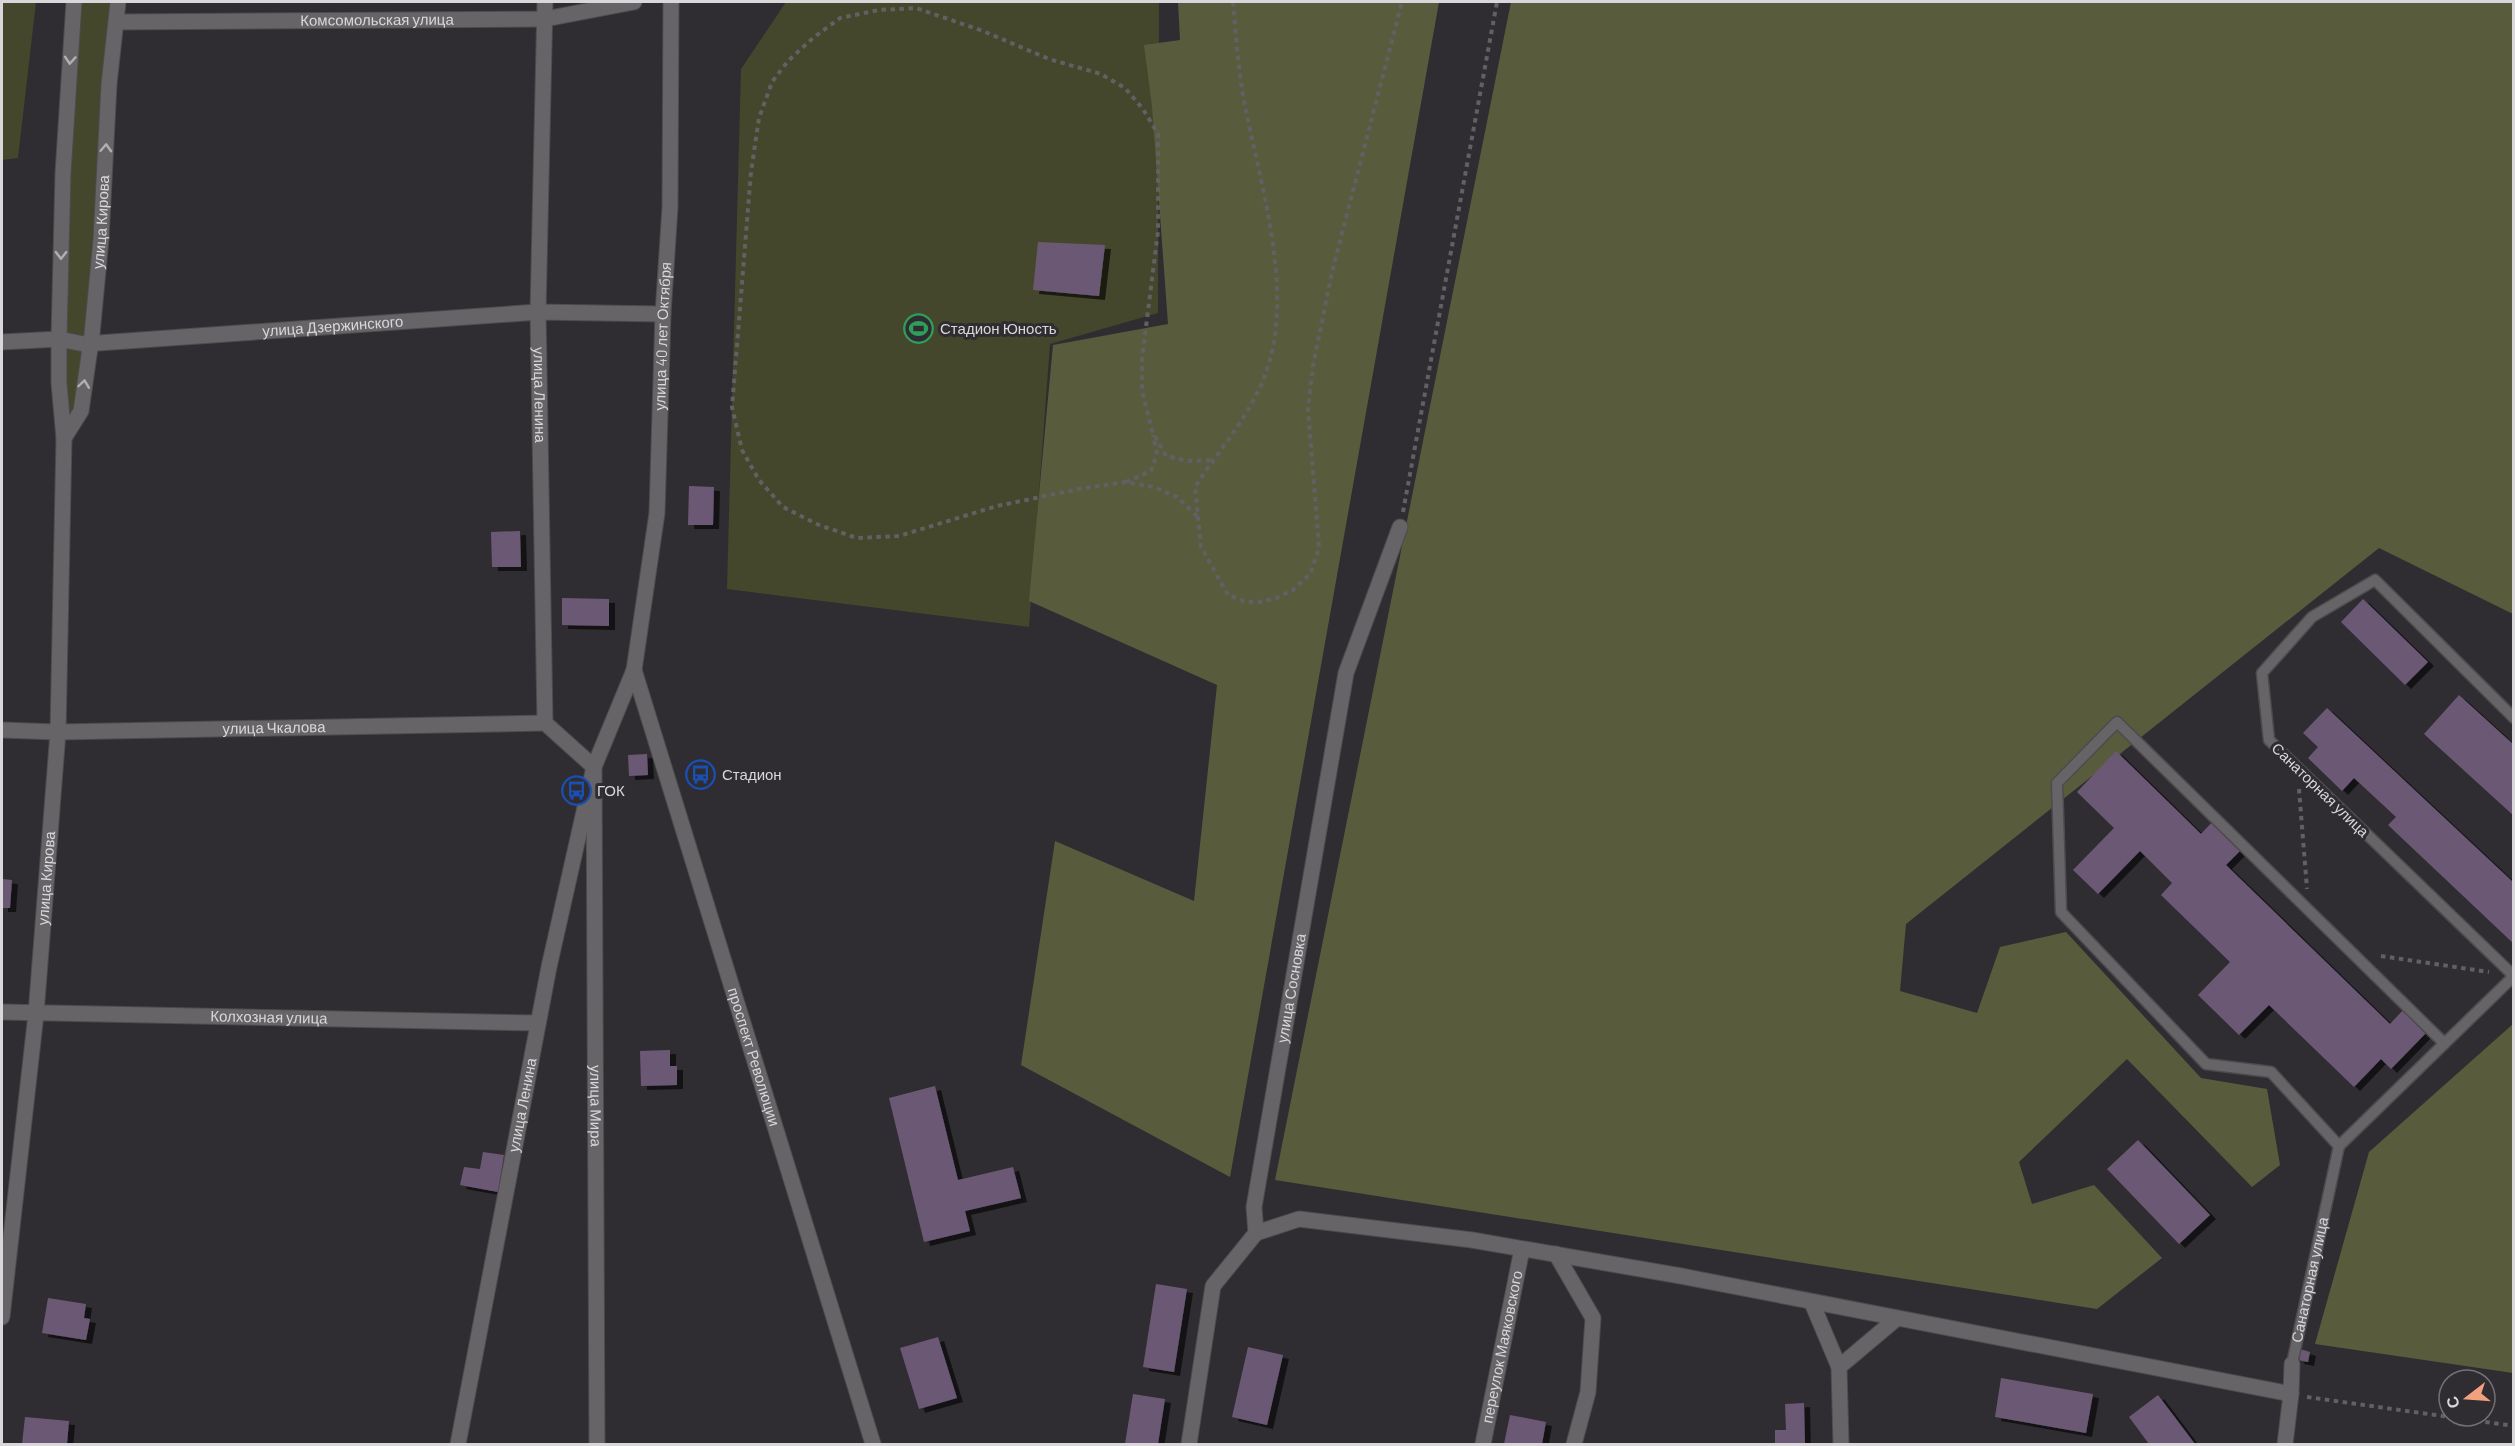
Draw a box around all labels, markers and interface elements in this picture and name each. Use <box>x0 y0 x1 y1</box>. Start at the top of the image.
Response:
street label: Комсомольская улица <box>300 10 454 29</box>
one-way arrow <box>63 55 76 64</box>
one-way arrow <box>99 144 112 153</box>
street label: улица Кирова <box>88 174 112 270</box>
one-way arrow <box>55 250 67 259</box>
street label: улица 40 лет Октября <box>650 261 674 411</box>
street label: улица Дзержинского <box>262 312 404 339</box>
sports icon: Стадион Юность <box>903 313 935 345</box>
place label: Стадион Юность <box>940 319 1057 337</box>
street label: улица Ленина <box>531 347 550 444</box>
one-way arrow <box>77 379 89 389</box>
street label: улица Чкалова <box>222 717 326 737</box>
street label: Санаторная улица <box>2268 738 2373 841</box>
bus stop icon: Стадион <box>685 759 717 791</box>
place label: Стадион <box>722 765 782 783</box>
bus stop icon: ГОК <box>560 775 592 807</box>
place label: ГОК <box>597 781 625 799</box>
street label: улица Кирова <box>33 830 58 926</box>
street label: улица Сосновка <box>1272 931 1309 1044</box>
street label: проспект Революции <box>725 985 784 1128</box>
street label: Колхозная улица <box>210 1006 328 1027</box>
street label: улица Ленина <box>504 1056 540 1154</box>
street label: улица Мира <box>587 1065 606 1148</box>
street label: Санаторная улица <box>2287 1215 2332 1344</box>
street label: переулок Маяковского <box>1477 1269 1525 1425</box>
north arrow <box>2437 1368 2497 1428</box>
text: С <box>2441 1394 2463 1411</box>

